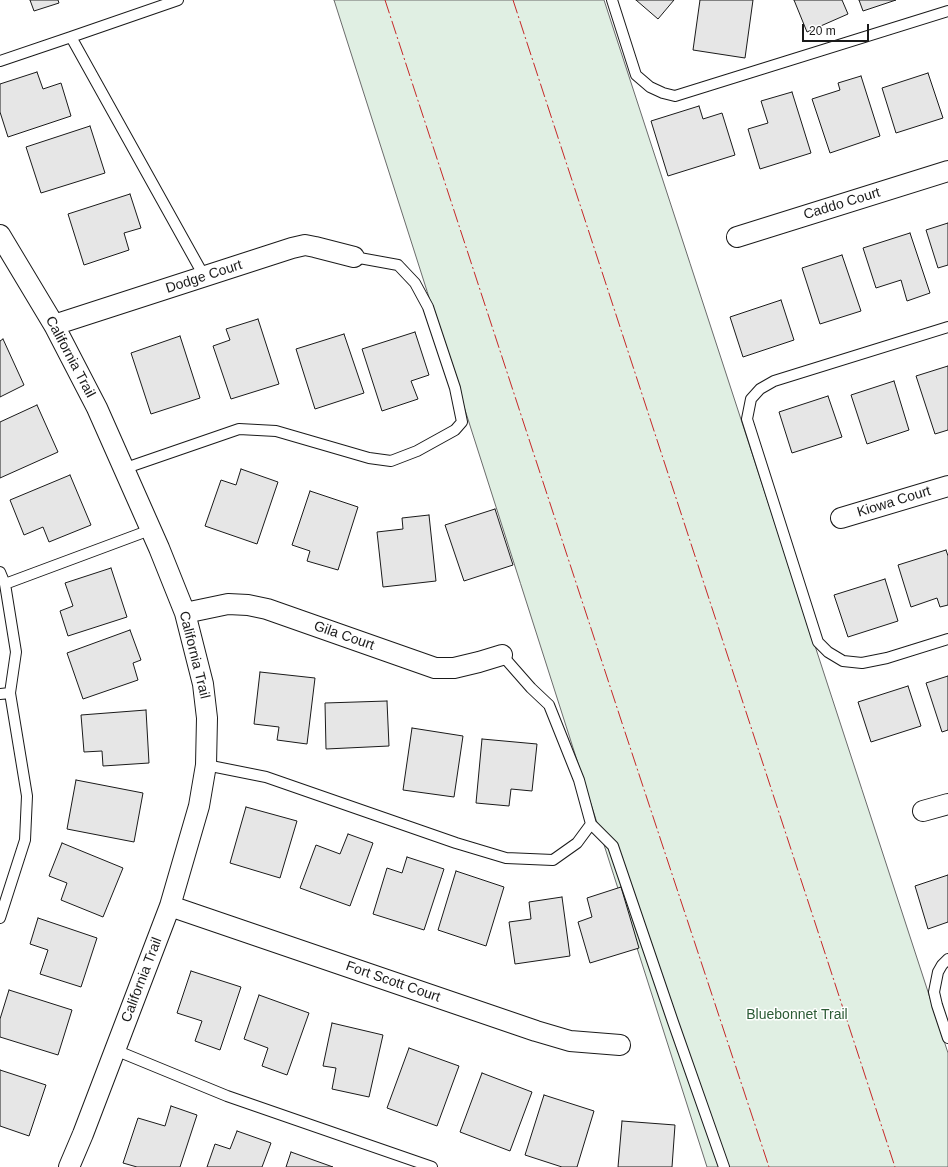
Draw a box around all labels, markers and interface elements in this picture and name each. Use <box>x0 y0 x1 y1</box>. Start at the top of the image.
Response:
scale bar <box>804 16 871 42</box>
text: 20 m <box>809 24 836 38</box>
street label: Caddo Court <box>802 184 882 224</box>
street label: Dodge Court <box>164 257 244 297</box>
street label: California Trail <box>42 313 98 401</box>
street label: Kiowa Court <box>855 483 933 521</box>
street label: California Trail <box>175 609 213 701</box>
street label: Gila Court <box>311 618 377 654</box>
street label: California Trail <box>118 935 166 1025</box>
street label: Fort Scott Court <box>344 958 442 1006</box>
park label: Bluebonnet Trail <box>746 1007 848 1023</box>

